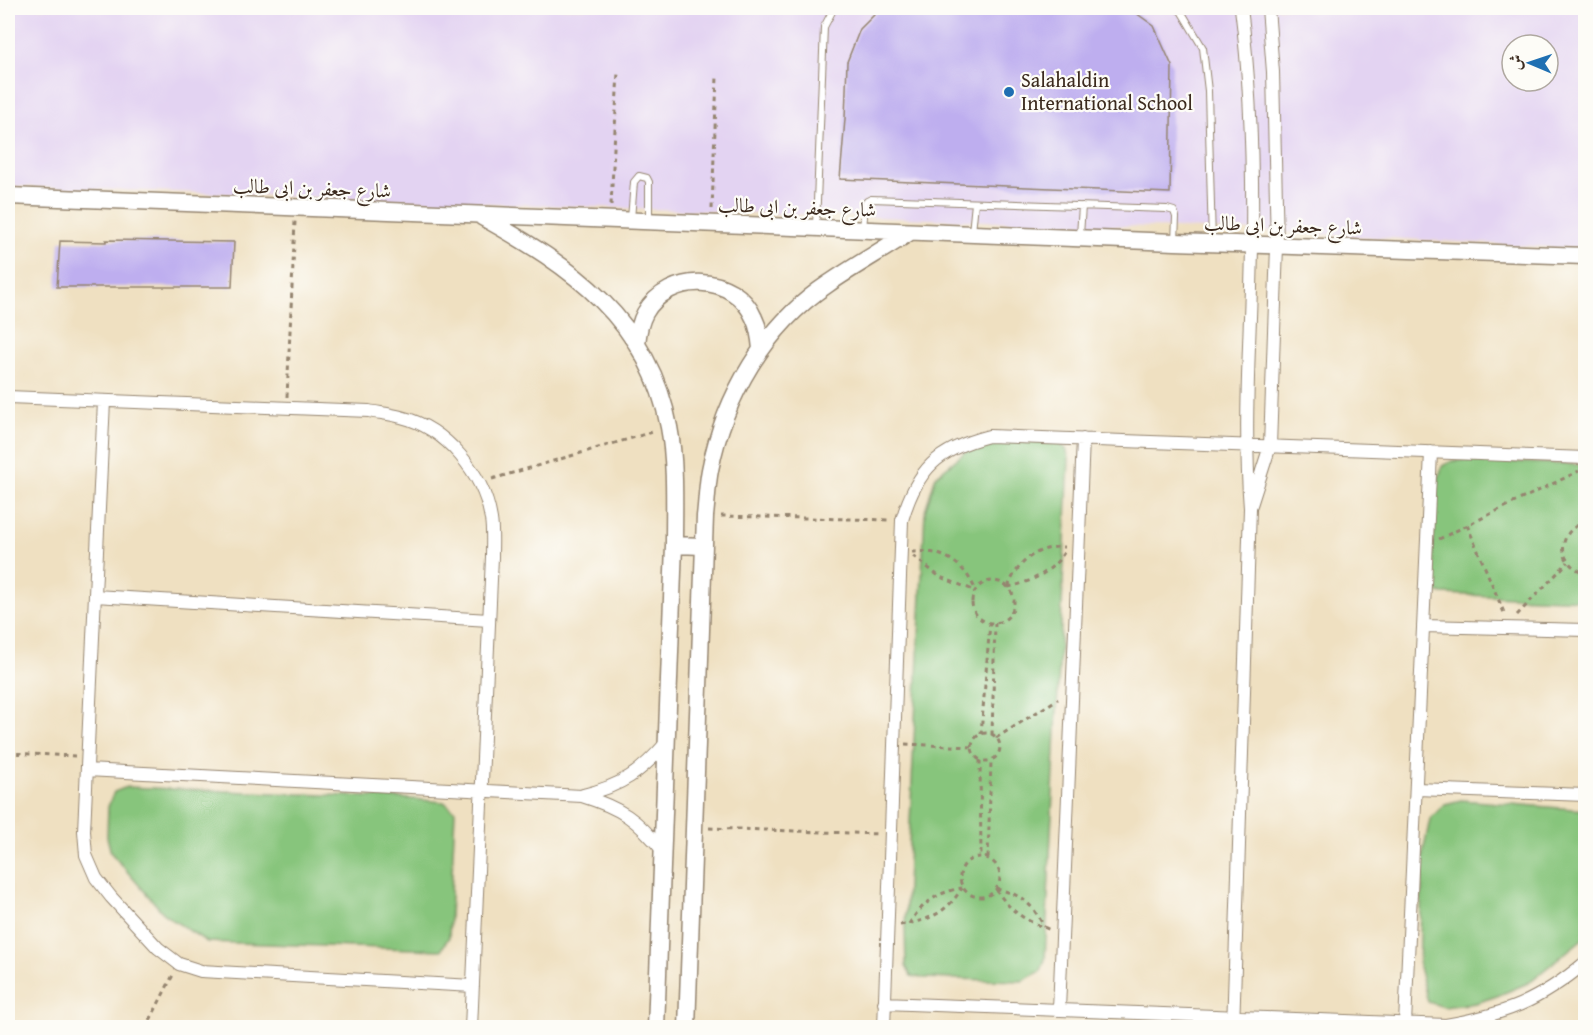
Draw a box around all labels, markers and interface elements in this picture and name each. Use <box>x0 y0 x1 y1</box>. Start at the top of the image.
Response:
north arrow <box>1500 33 1560 93</box>
text: ش <box>1503 54 1527 71</box>
place label: Salahaldin International School <box>1021 65 1193 117</box>
marker: Salahaldin International School <box>1002 85 1016 99</box>
street label: شارع جعفر بن ابى طالب <box>232 170 392 209</box>
street label: شارع جعفر بن ابى طالب <box>717 189 877 228</box>
street label: شارع جعفر بن ابى طالب <box>1203 207 1363 246</box>

